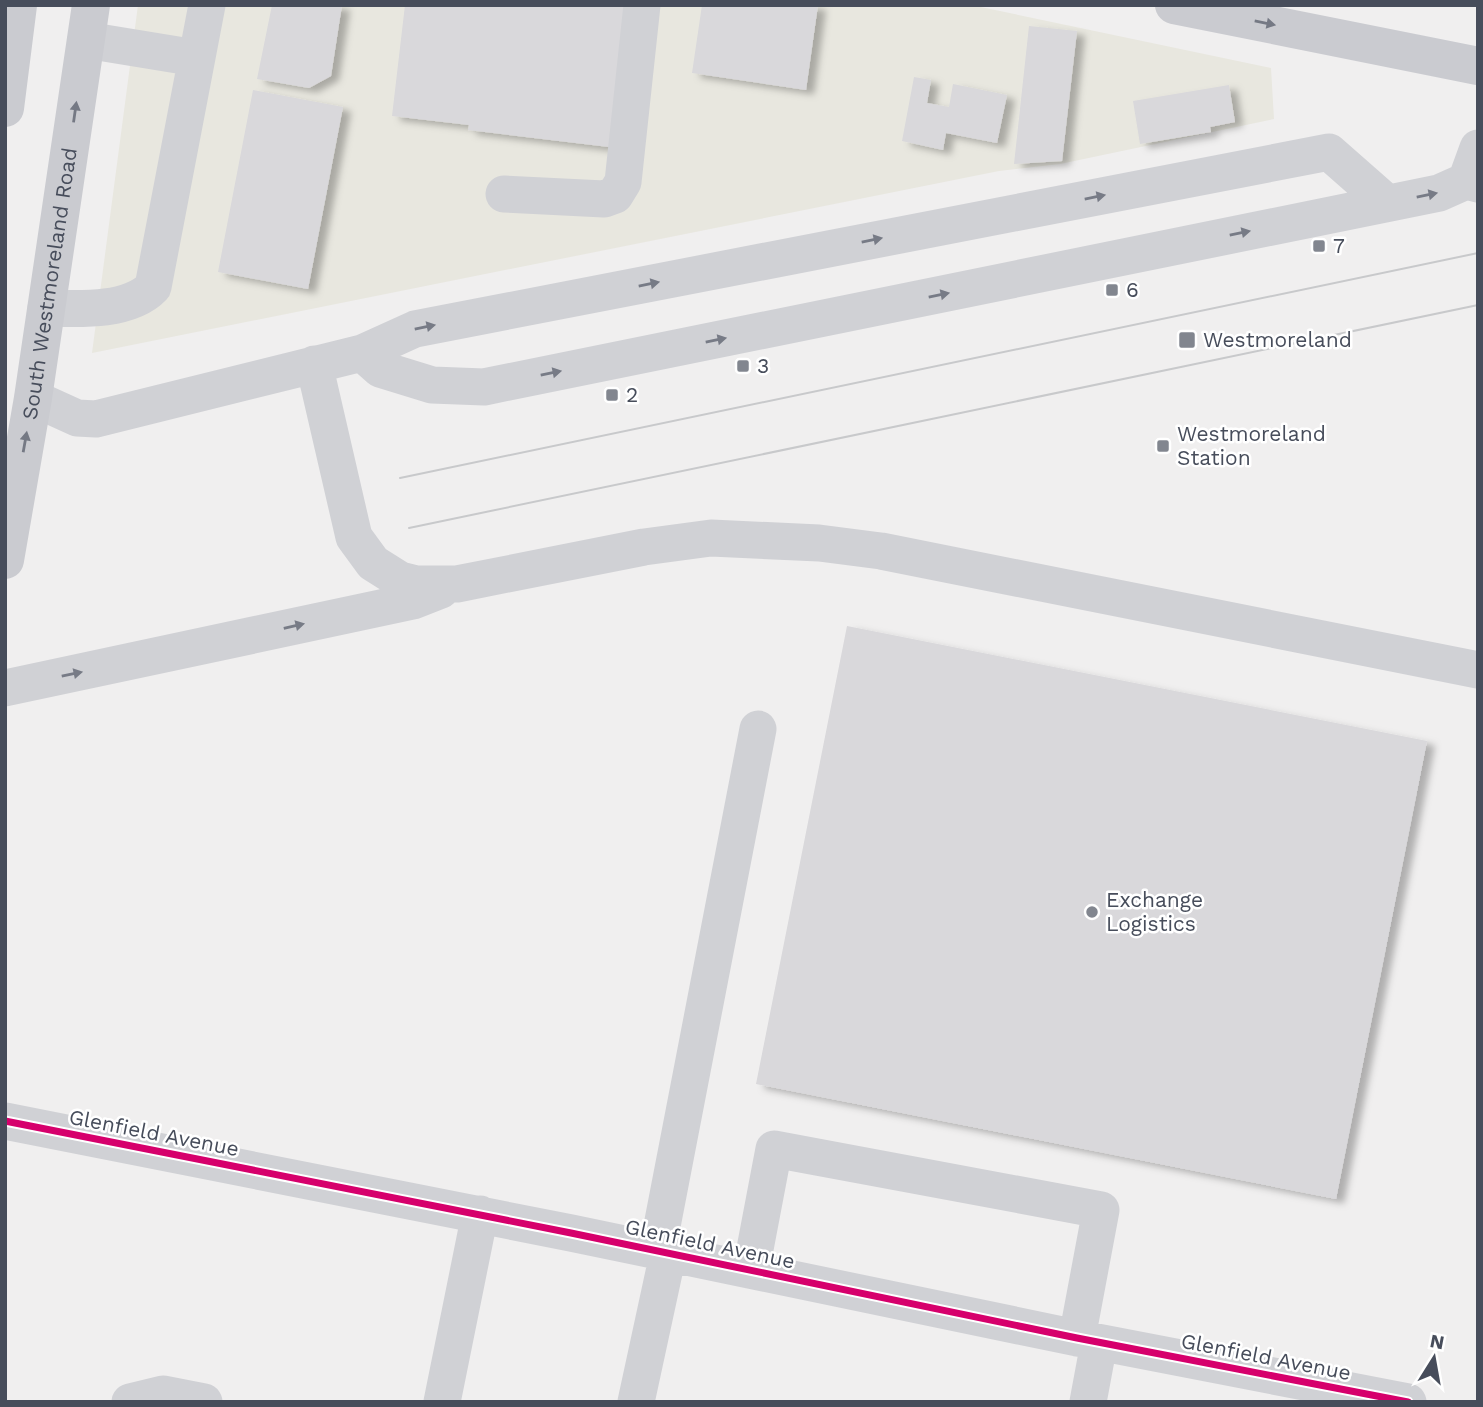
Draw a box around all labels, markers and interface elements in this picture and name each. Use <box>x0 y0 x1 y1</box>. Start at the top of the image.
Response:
one-way arrow <box>1254 18 1276 29</box>
one-way arrow <box>70 101 81 123</box>
street label: South Westmoreland Road <box>16 146 82 422</box>
one-way arrow <box>1416 190 1438 201</box>
one-way arrow <box>1084 191 1106 202</box>
one-way arrow <box>1229 228 1251 239</box>
place label: 7 <box>1333 233 1345 258</box>
one-way arrow <box>861 235 883 246</box>
marker: 7 <box>1311 238 1327 254</box>
place label: 6 <box>1126 277 1139 302</box>
one-way arrow <box>638 278 660 289</box>
marker: 6 <box>1104 282 1120 298</box>
one-way arrow <box>928 289 950 300</box>
one-way arrow <box>414 322 436 333</box>
place label: Westmoreland <box>1203 327 1352 352</box>
marker: Westmoreland <box>1177 330 1197 350</box>
one-way arrow <box>705 334 727 345</box>
place label: 3 <box>757 353 769 378</box>
marker: 3 <box>735 358 751 374</box>
one-way arrow <box>540 368 562 379</box>
place label: 2 <box>626 382 638 407</box>
marker: 2 <box>604 387 620 403</box>
place label: Westmoreland Station <box>1177 421 1326 470</box>
one-way arrow <box>20 431 31 453</box>
marker: Westmoreland Station <box>1155 438 1171 454</box>
one-way arrow <box>284 620 306 631</box>
one-way arrow <box>61 669 83 680</box>
place label: Exchange Logistics <box>1106 887 1203 936</box>
marker: Exchange Logistics <box>1084 904 1100 920</box>
street label: Glenfield Avenue <box>67 1104 241 1161</box>
street label: Glenfield Avenue <box>623 1213 797 1274</box>
north arrow <box>1399 1323 1469 1393</box>
street label: Glenfield Avenue <box>1179 1328 1353 1385</box>
text: N <box>1428 1329 1446 1354</box>

